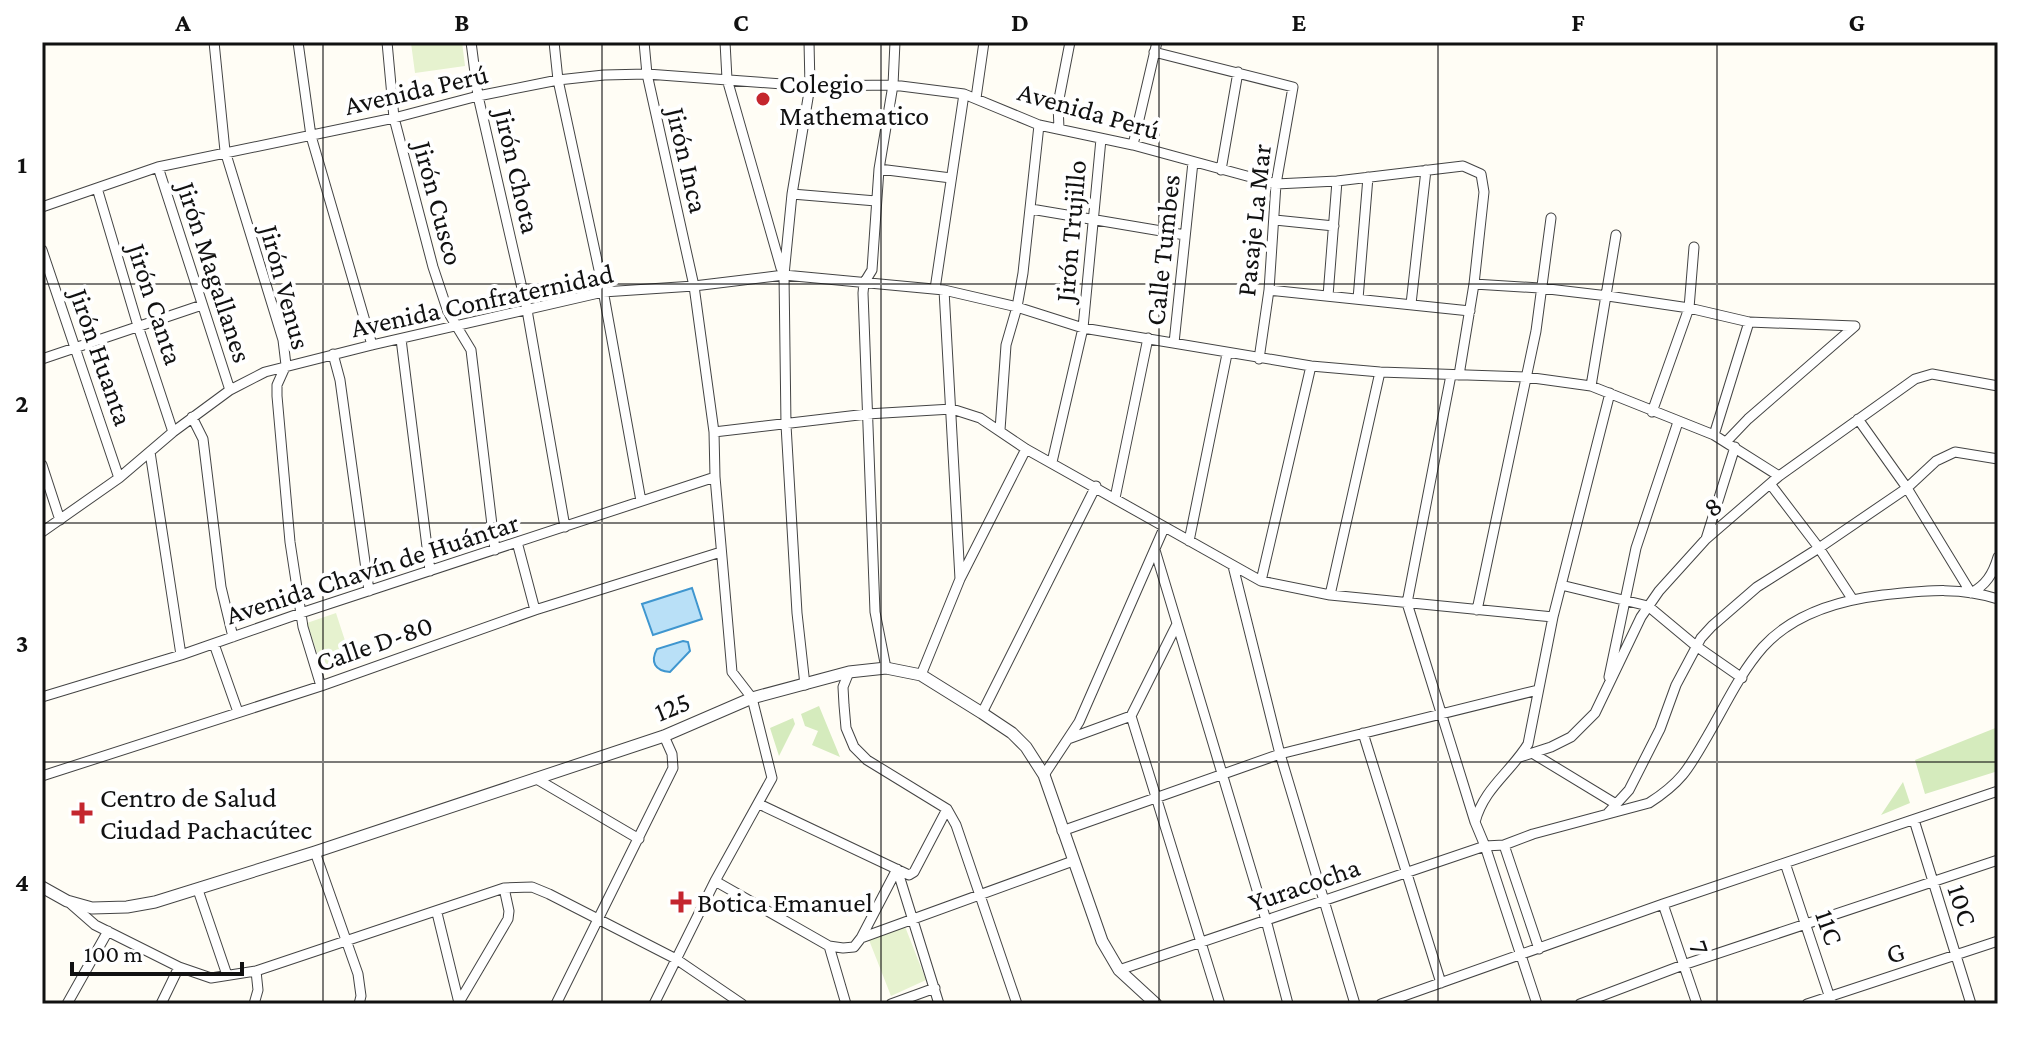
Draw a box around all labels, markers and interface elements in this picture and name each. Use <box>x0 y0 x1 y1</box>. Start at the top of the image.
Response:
text: A <box>174 8 191 37</box>
text: B <box>454 8 470 37</box>
text: C <box>733 8 749 37</box>
text: D <box>1011 8 1029 37</box>
text: E <box>1292 8 1307 37</box>
text: F <box>1571 8 1585 37</box>
text: G <box>1849 8 1865 37</box>
street label: Avenida Perú <box>341 58 491 121</box>
place label: Colegio Mathematico <box>779 68 929 131</box>
street label: Avenida Perú <box>1014 75 1164 146</box>
marker: Colegio Mathematico <box>754 90 772 108</box>
street label: Jirón Inca <box>660 101 715 216</box>
street label: Jirón Chota <box>487 103 547 236</box>
street label: Jirón Cusco <box>406 135 470 268</box>
street label: Pasaje La Mar <box>1230 142 1277 298</box>
text: 1 <box>17 150 27 179</box>
street label: Jirón Trujillo <box>1049 159 1092 306</box>
street label: Calle Tumbes <box>1139 173 1186 327</box>
street label: Jirón Magallanes <box>170 175 258 366</box>
street label: Jirón Venus <box>253 219 317 353</box>
street label: Jirón Canta <box>120 237 190 369</box>
street label: Avenida Confraternidad <box>348 257 617 343</box>
street label: Jirón Huanta <box>63 282 139 430</box>
text: 2 <box>15 389 29 418</box>
street label: 8 <box>1697 490 1728 523</box>
street label: Avenida Chavín de Huántar <box>222 506 523 631</box>
street label: Calle D-80 <box>312 609 437 678</box>
text: 3 <box>16 629 28 658</box>
street label: 125 <box>650 685 695 728</box>
place label: Centro de Salud Ciudad Pachacútec <box>100 782 312 845</box>
marker: Centro de Salud Ciudad Pachacútec <box>71 802 93 824</box>
street label: Yuracocha <box>1244 851 1364 918</box>
text: 4 <box>15 868 29 897</box>
street label: 10C <box>1941 881 1984 930</box>
place label: Botica Emanuel <box>697 887 873 918</box>
marker: Botica Emanuel <box>672 893 690 911</box>
street label: 11C <box>1809 906 1850 949</box>
scale bar <box>72 926 242 976</box>
street label: G <box>1882 935 1908 970</box>
street label: 7 <box>1683 936 1716 958</box>
text: 100 m <box>84 940 143 967</box>

